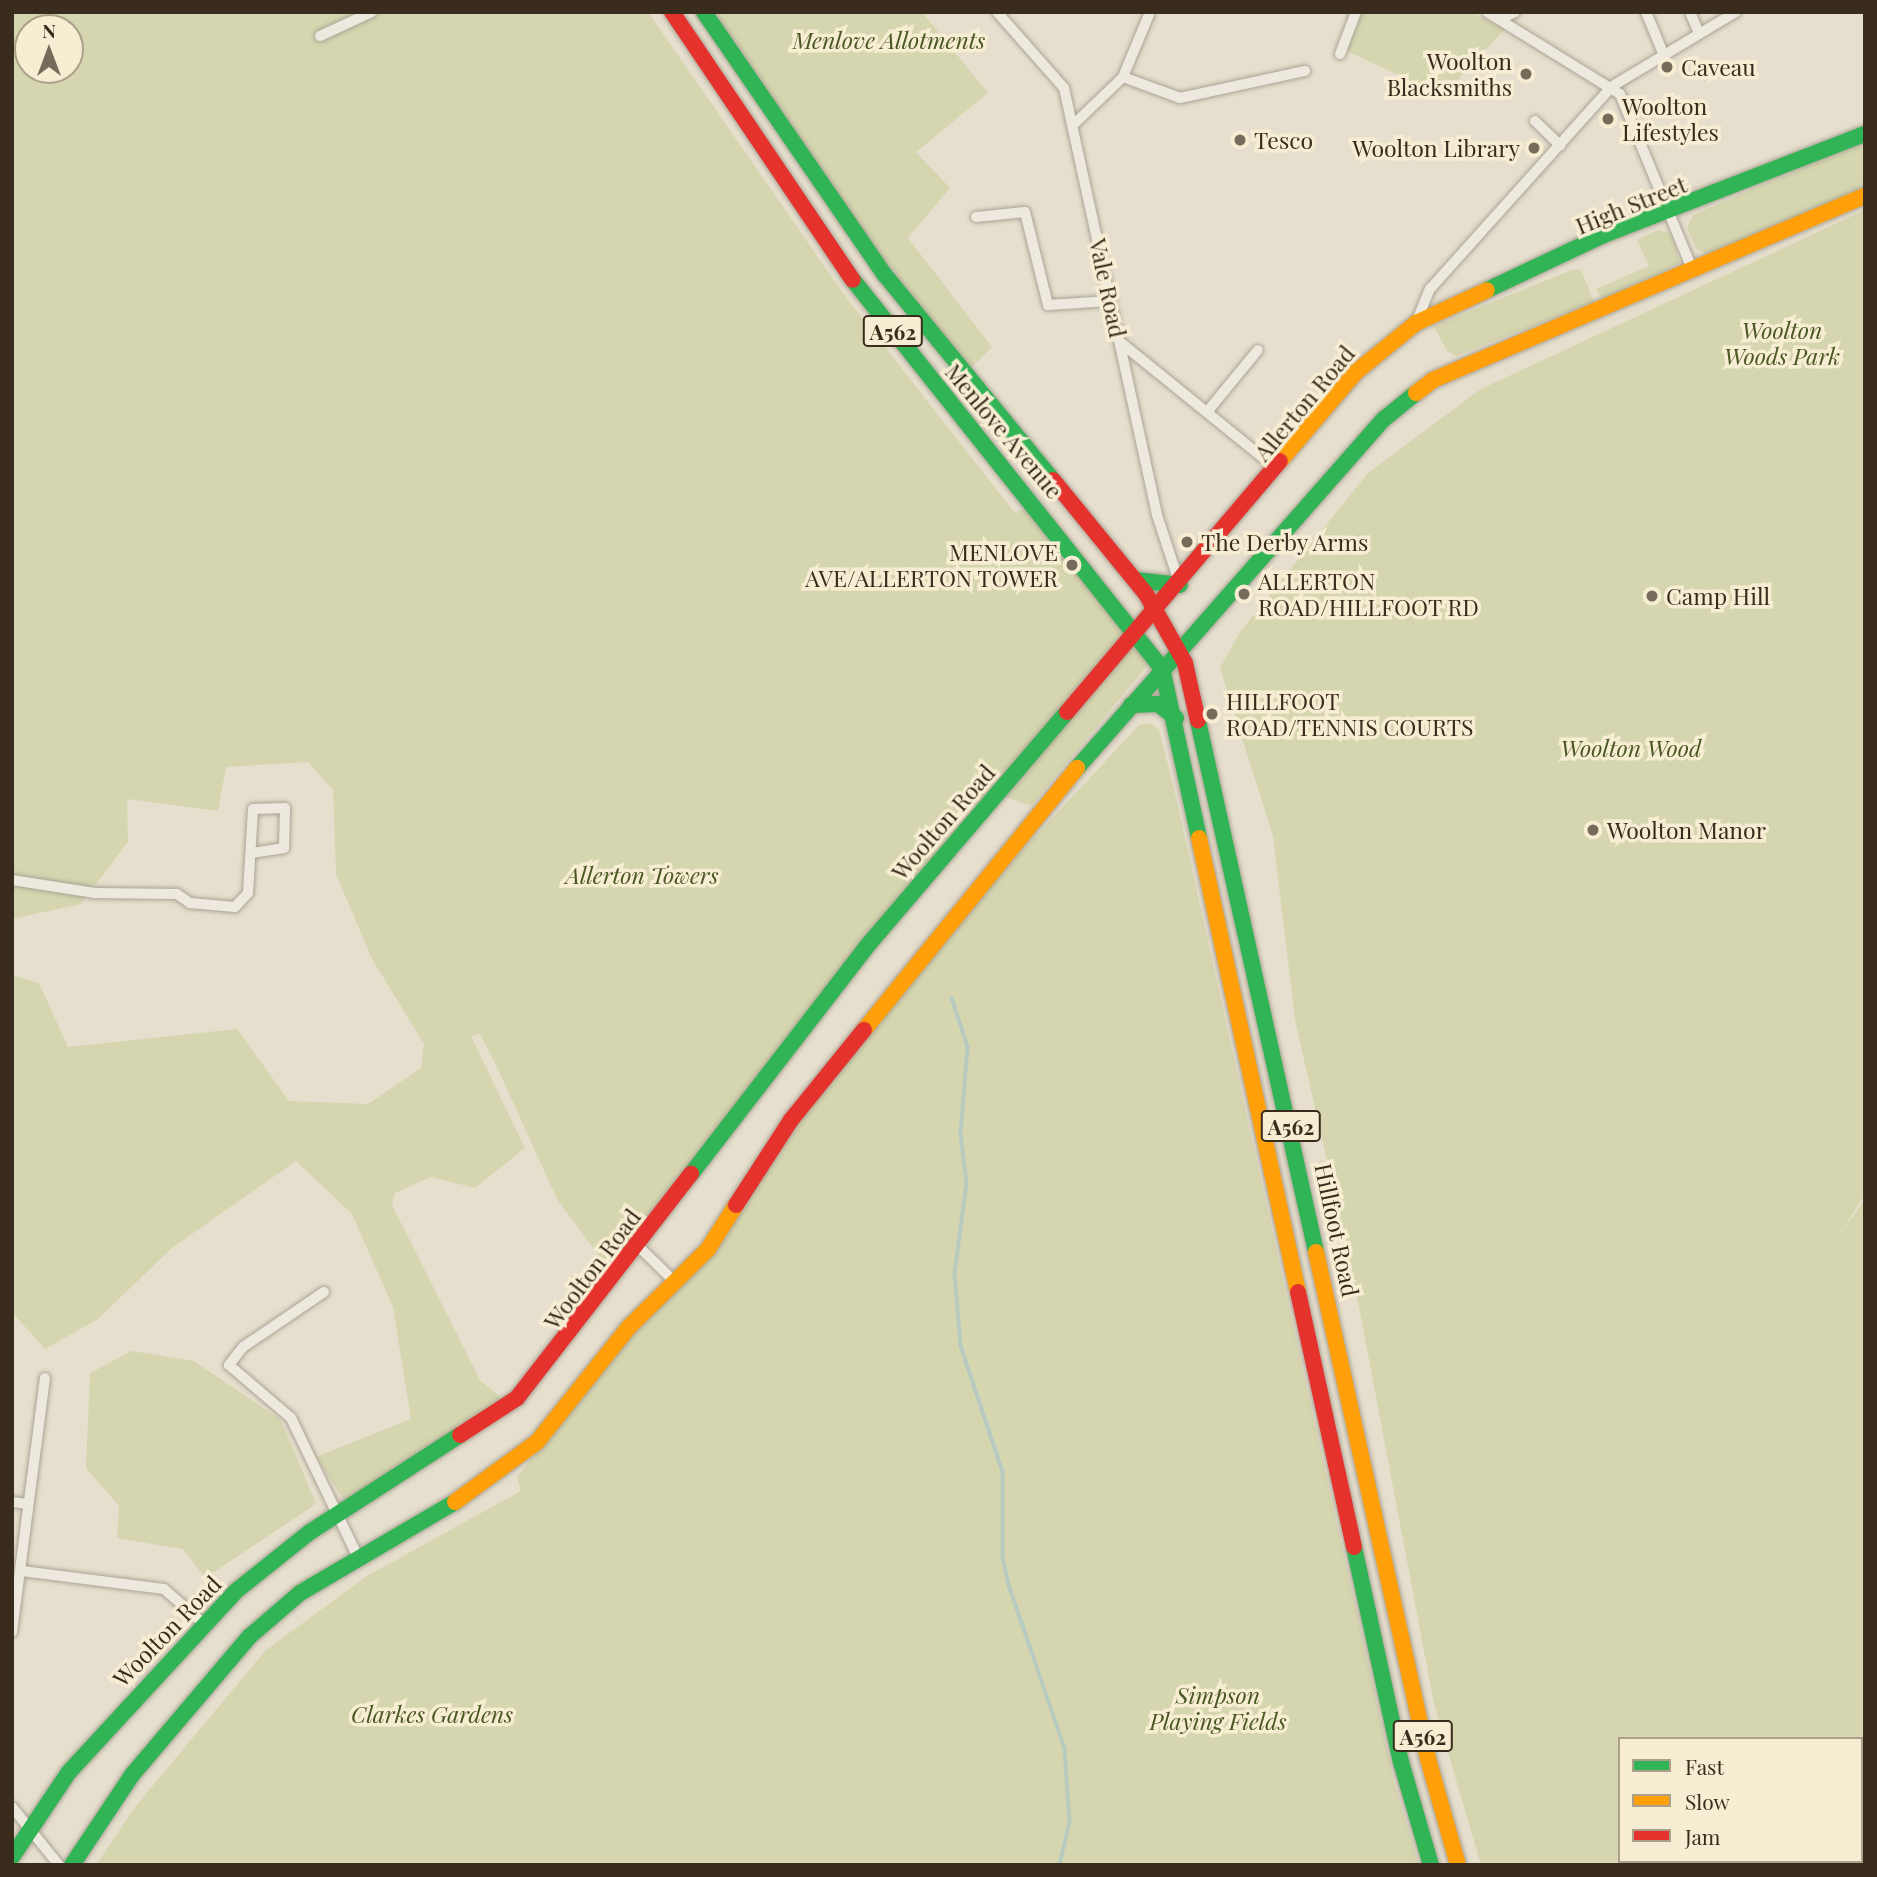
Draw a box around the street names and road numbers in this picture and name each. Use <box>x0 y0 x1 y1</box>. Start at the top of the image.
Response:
street label: High Street <box>1571 170 1691 240</box>
street label: Vale Road <box>1084 236 1132 340</box>
road number: A562 <box>862 314 924 348</box>
street label: Allerton Road <box>1248 340 1360 466</box>
street label: Menlove Avenue <box>939 358 1069 504</box>
street label: Woolton Road <box>886 759 1000 885</box>
road number: A562 <box>1260 1108 1322 1144</box>
street label: Hillfoot Road <box>1309 1161 1365 1299</box>
street label: Woolton Road <box>538 1203 646 1335</box>
street label: Woolton Road <box>107 1570 227 1692</box>
road number: A562 <box>1392 1718 1454 1754</box>

